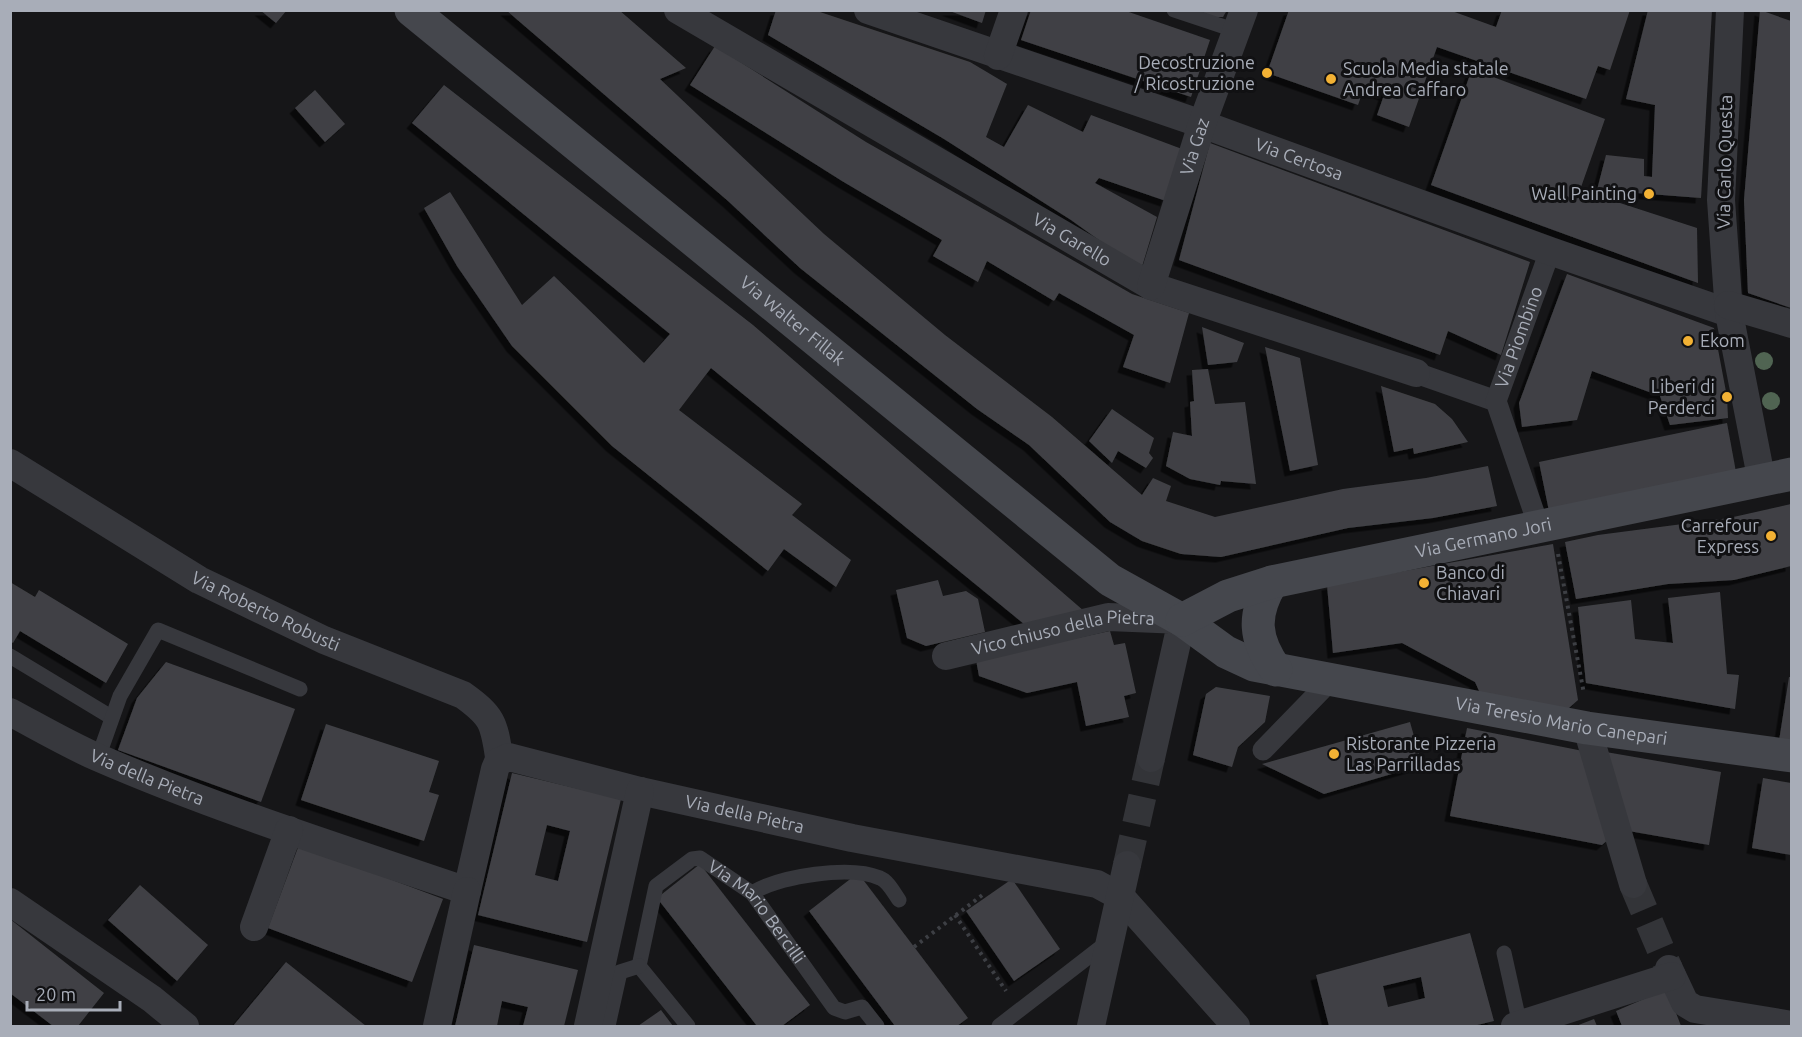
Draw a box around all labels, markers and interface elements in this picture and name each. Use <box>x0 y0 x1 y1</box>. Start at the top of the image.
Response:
place label: Decostruzione / Ricostruzione <box>1133 52 1255 93</box>
place label: Scuola Media statale Andrea Caffaro <box>1343 58 1509 99</box>
marker: Decostruzione / Ricostruzione <box>1260 66 1274 80</box>
marker: Scuola Media statale Andrea Caffaro <box>1324 72 1338 86</box>
street label: Via Carlo Questa <box>1713 95 1736 229</box>
street label: Via Gaz <box>1175 115 1212 178</box>
street label: Via Certosa <box>1252 133 1346 184</box>
place label: Wall Painting <box>1531 183 1637 203</box>
marker: Wall Painting <box>1642 187 1656 201</box>
street label: Via Garello <box>1029 208 1115 270</box>
street label: Via Walter Fillak <box>736 271 850 369</box>
street label: Via Piombino <box>1491 283 1546 390</box>
place label: Ekom <box>1700 330 1745 350</box>
marker: Ekom <box>1681 334 1695 348</box>
place label: Liberi di Perderci <box>1648 376 1715 417</box>
marker: Liberi di Perderci <box>1720 390 1734 404</box>
street label: Via Germano Jori <box>1413 513 1553 561</box>
place label: Carrefour Express <box>1681 515 1759 556</box>
marker: Carrefour Express <box>1764 529 1778 543</box>
place label: Banco di Chiavari <box>1436 562 1505 603</box>
street label: Via Roberto Robusti <box>188 567 343 654</box>
marker: Banco di Chiavari <box>1417 576 1431 590</box>
street label: Vico chiuso della Pietra <box>969 606 1155 659</box>
street label: Via Teresio Mario Canepari <box>1454 692 1669 748</box>
place label: Ristorante Pizzeria Las Parrilladas <box>1346 733 1496 774</box>
street label: Via della Pietra <box>87 744 207 808</box>
marker: Ristorante Pizzeria Las Parrilladas <box>1327 747 1341 761</box>
street label: Via della Pietra <box>683 790 806 836</box>
street label: Via Mario Bercilli <box>705 855 810 967</box>
scale bar <box>27 974 120 1012</box>
text: 20 m <box>36 984 76 1004</box>

